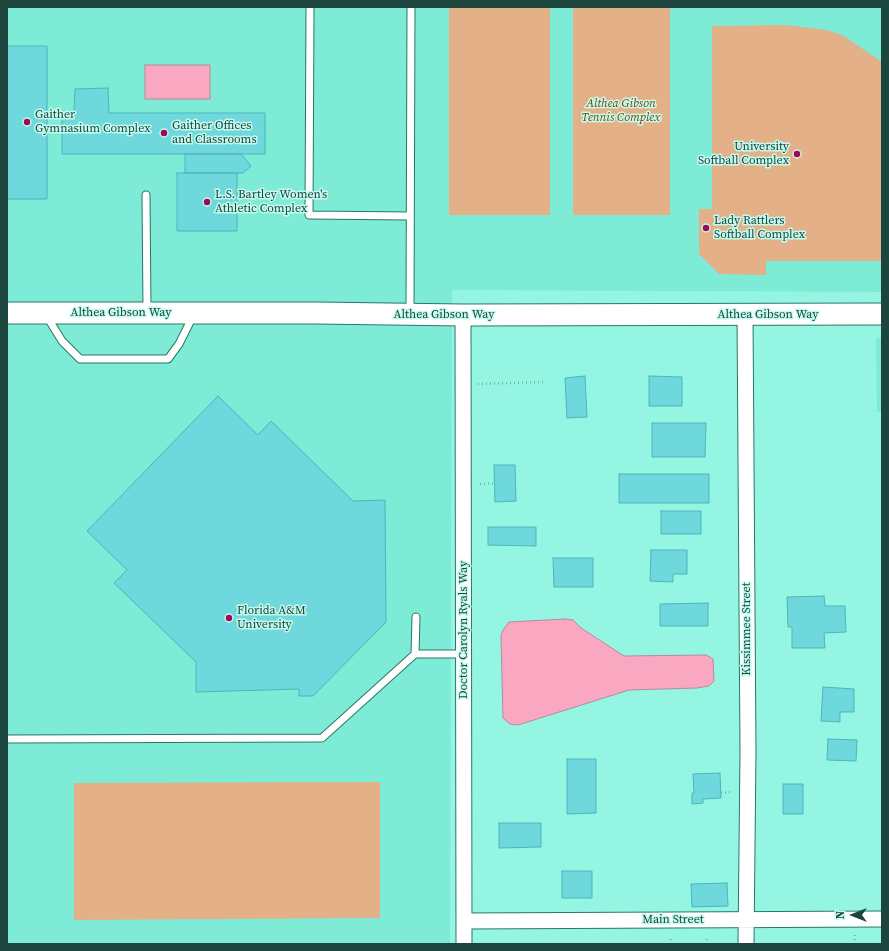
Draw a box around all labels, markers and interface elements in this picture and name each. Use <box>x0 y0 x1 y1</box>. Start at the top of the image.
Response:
park label: Althea Gibson Tennis Complex <box>582 97 660 125</box>
place label: Gaither Gymnasium Complex <box>35 108 151 136</box>
marker: Gaither Gymnasium Complex <box>22 117 32 127</box>
place label: Gaither Offices and Classrooms <box>172 119 257 147</box>
marker: Gaither Offices and Classrooms <box>159 128 169 138</box>
place label: University Softball Complex <box>698 140 789 168</box>
marker: University Softball Complex <box>792 149 802 159</box>
place label: L.S. Bartley Women's Athletic Complex <box>215 188 327 216</box>
marker: L.S. Bartley Women's Athletic Complex <box>202 197 212 207</box>
place label: Lady Rattlers Softball Complex <box>714 214 805 242</box>
marker: Lady Rattlers Softball Complex <box>701 223 711 233</box>
street label: Althea Gibson Way <box>71 306 171 320</box>
street label: Althea Gibson Way <box>394 308 494 322</box>
street label: Althea Gibson Way <box>718 308 818 322</box>
street label: Doctor Carolyn Ryals Way <box>457 561 471 699</box>
street label: Kissimmee Street <box>740 582 754 676</box>
place label: Florida A&M University <box>237 604 306 632</box>
marker: Florida A&M University <box>224 613 234 623</box>
north arrow <box>833 895 873 935</box>
text: N <box>833 911 848 919</box>
street label: Main Street <box>642 913 704 927</box>

